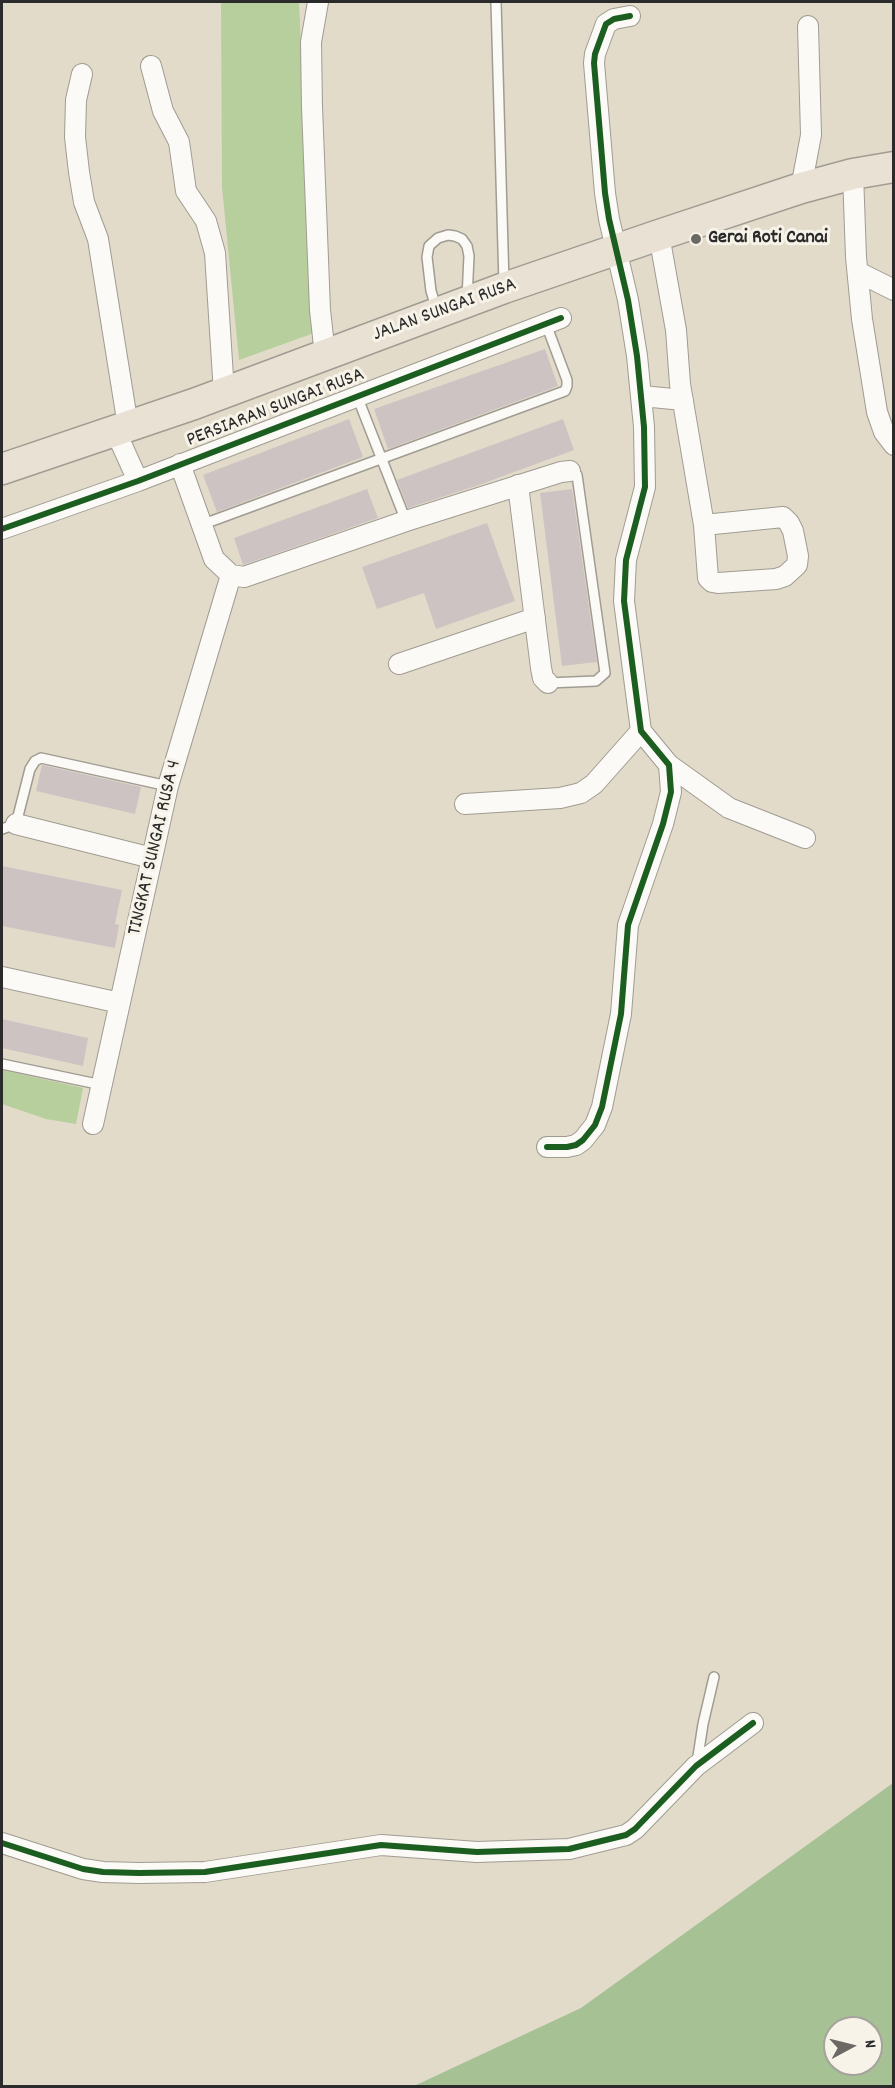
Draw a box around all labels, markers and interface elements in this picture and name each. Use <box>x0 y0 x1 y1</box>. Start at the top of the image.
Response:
place label: Gerai Roti Canai <box>708 227 828 251</box>
marker: Gerai Roti Canai <box>689 232 703 246</box>
street label: JALAN SUNGAI RUSA <box>370 274 520 348</box>
street label: PERSIARAN SUNGAI RUSA <box>184 364 368 454</box>
street label: TINGKAT SUNGAI RUSA 4 <box>124 758 188 938</box>
north arrow <box>823 2016 883 2076</box>
text: N <box>857 2039 881 2049</box>

